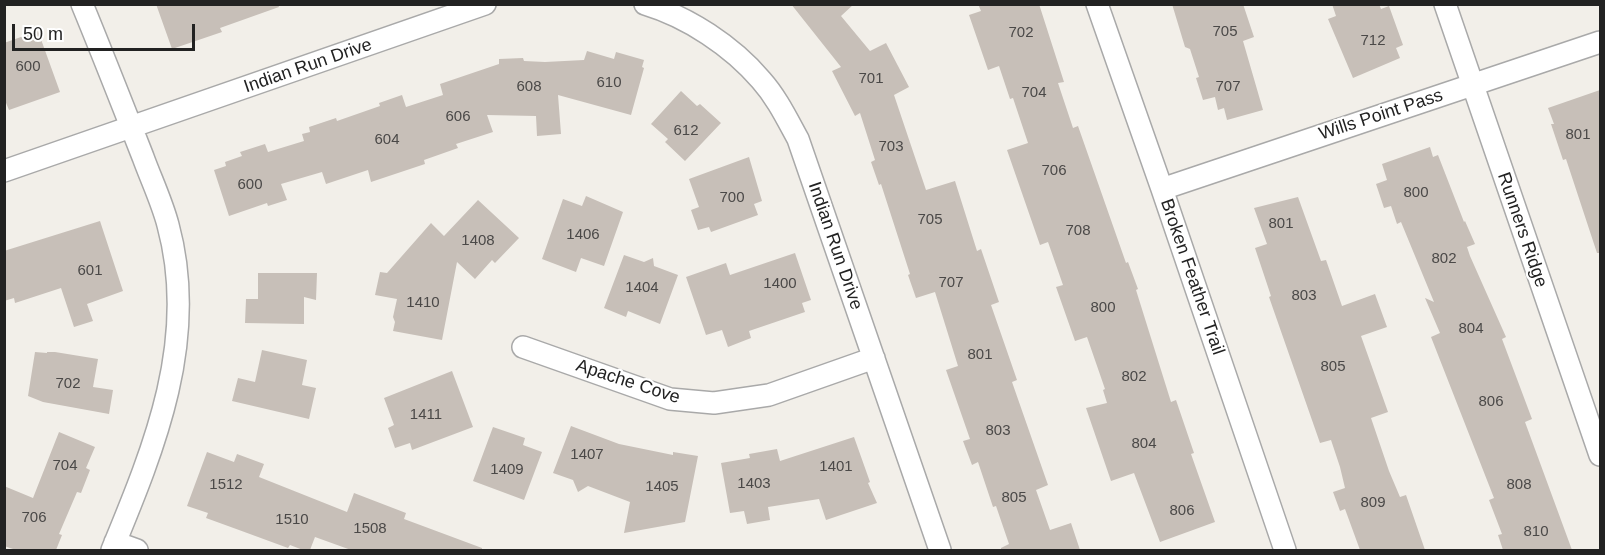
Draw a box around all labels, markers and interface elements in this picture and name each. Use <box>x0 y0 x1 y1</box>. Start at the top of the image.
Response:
scale bar <box>15 12 198 50</box>
house number: 705 <box>1212 23 1238 41</box>
text: 50 m <box>23 24 63 44</box>
house number: 702 <box>1008 24 1034 42</box>
house number: 712 <box>1360 32 1386 50</box>
street label: Indian Run Drive <box>241 34 375 98</box>
house number: 600 <box>15 58 41 76</box>
house number: 701 <box>858 70 884 88</box>
house number: 610 <box>596 74 622 92</box>
house number: 608 <box>516 78 542 96</box>
house number: 707 <box>1215 78 1241 96</box>
house number: 704 <box>1021 84 1047 102</box>
street label: Wills Point Pass <box>1316 85 1446 145</box>
house number: 606 <box>445 108 471 126</box>
house number: 612 <box>673 122 699 140</box>
house number: 801 <box>1565 126 1591 144</box>
house number: 604 <box>374 131 400 149</box>
house number: 703 <box>878 138 904 156</box>
house number: 706 <box>1041 162 1067 180</box>
street label: Runners Ridge <box>1492 170 1552 290</box>
house number: 600 <box>237 176 263 194</box>
street label: Indian Run Drive <box>803 179 867 313</box>
house number: 800 <box>1403 184 1429 202</box>
house number: 700 <box>719 189 745 207</box>
street label: Broken Feather Trail <box>1155 196 1229 358</box>
house number: 705 <box>917 211 943 229</box>
house number: 801 <box>1268 215 1294 233</box>
house number: 708 <box>1065 222 1091 240</box>
house number: 1406 <box>566 226 600 244</box>
house number: 1408 <box>461 232 495 250</box>
house number: 802 <box>1431 250 1457 268</box>
house number: 601 <box>77 262 103 280</box>
house number: 707 <box>938 274 964 292</box>
house number: 1400 <box>763 275 797 293</box>
house number: 1404 <box>625 279 659 297</box>
house number: 803 <box>1291 287 1317 305</box>
house number: 1410 <box>406 294 440 312</box>
house number: 800 <box>1090 299 1116 317</box>
house number: 804 <box>1458 320 1484 338</box>
house number: 801 <box>967 346 993 364</box>
street label: Apache Cove <box>573 355 683 409</box>
house number: 805 <box>1320 358 1346 376</box>
house number: 802 <box>1121 368 1147 386</box>
house number: 702 <box>55 375 81 393</box>
house number: 806 <box>1478 393 1504 411</box>
house number: 1411 <box>410 406 442 424</box>
house number: 803 <box>985 422 1011 440</box>
house number: 804 <box>1131 435 1157 453</box>
house number: 1407 <box>570 446 604 464</box>
house number: 704 <box>52 457 78 475</box>
house number: 1401 <box>819 458 853 476</box>
house number: 1409 <box>490 461 524 479</box>
house number: 1403 <box>737 475 771 493</box>
house number: 1512 <box>209 476 243 494</box>
house number: 808 <box>1506 476 1532 494</box>
house number: 1405 <box>645 478 679 496</box>
house number: 805 <box>1001 489 1027 507</box>
house number: 809 <box>1360 494 1386 512</box>
house number: 806 <box>1169 502 1195 520</box>
house number: 706 <box>21 509 47 527</box>
house number: 1510 <box>275 511 309 529</box>
house number: 1508 <box>353 520 387 538</box>
house number: 810 <box>1523 523 1549 541</box>

